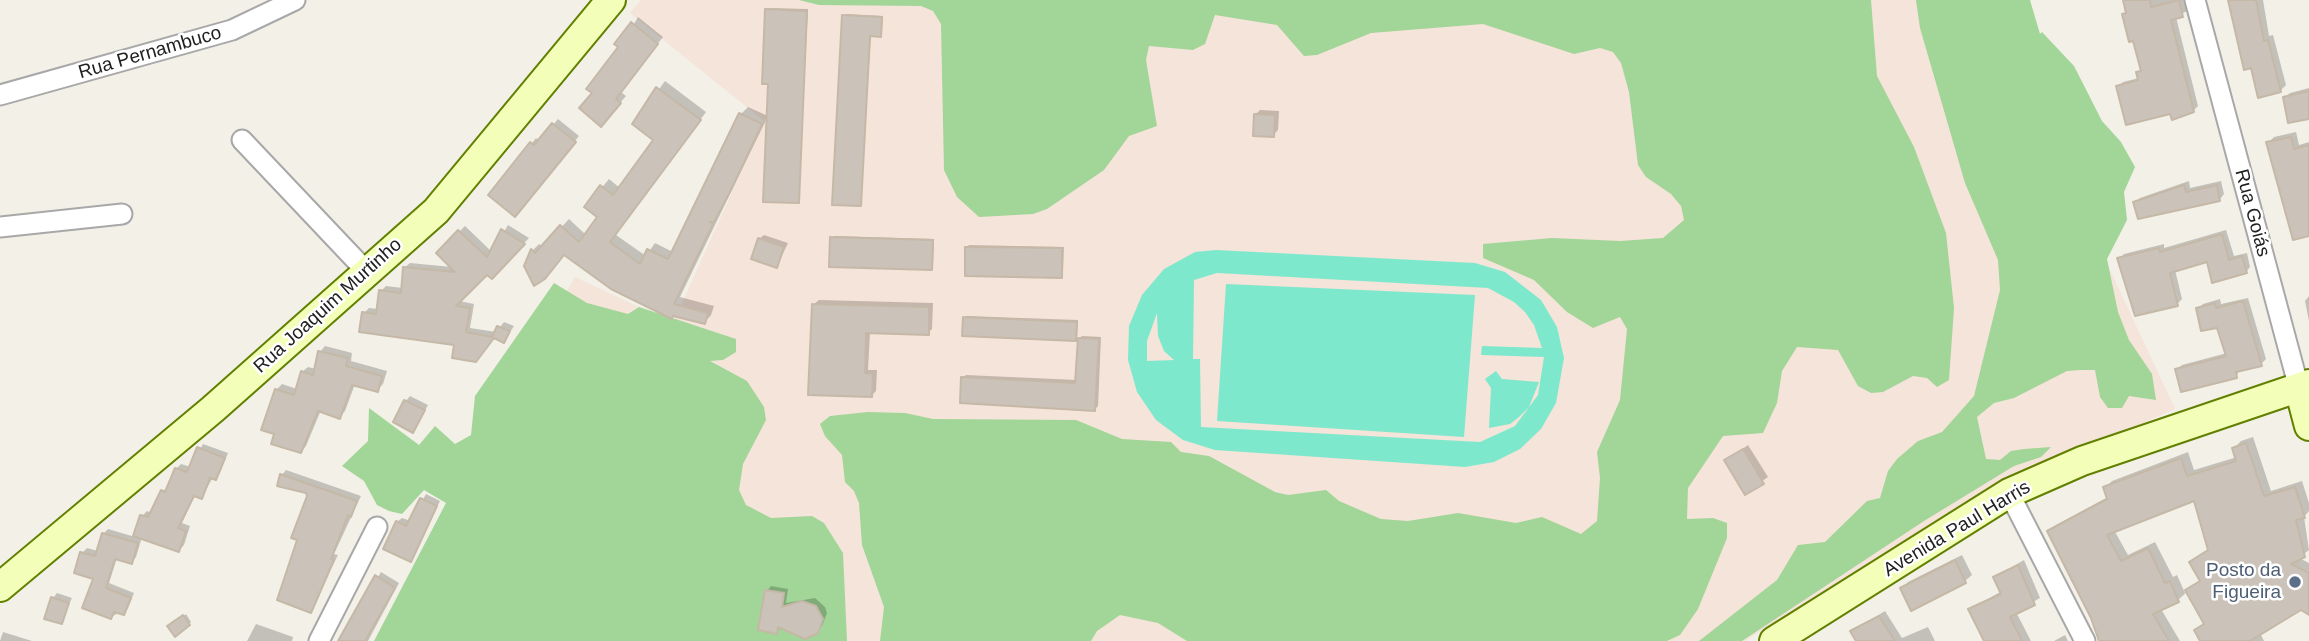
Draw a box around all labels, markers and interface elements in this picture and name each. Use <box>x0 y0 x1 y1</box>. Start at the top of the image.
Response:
street label: Rua Pernambuco <box>76 22 224 84</box>
street label: Rua Goiás <box>2229 167 2275 259</box>
street label: Rua Joaquim Murtinho <box>249 234 407 378</box>
street label: Avenida Paul Harris <box>1879 476 2035 582</box>
place label: Posto da Figueira <box>2206 560 2281 604</box>
marker: Posto da Figueira <box>2287 574 2303 590</box>

